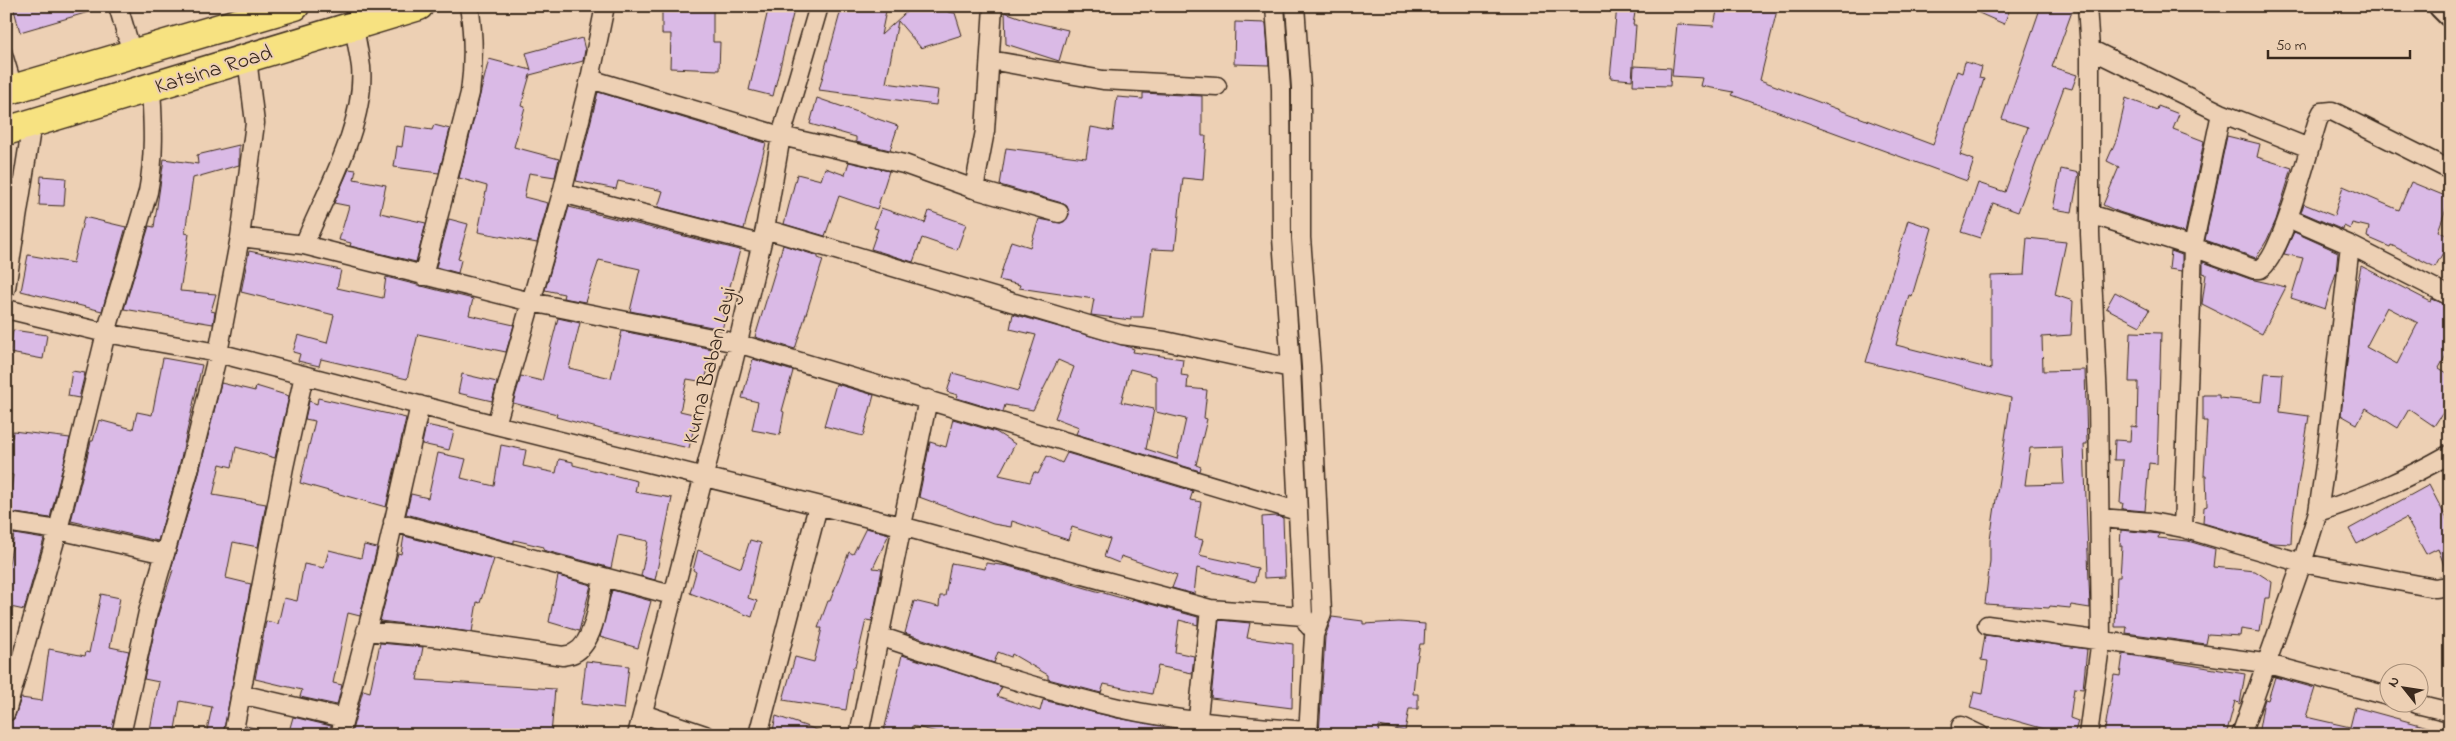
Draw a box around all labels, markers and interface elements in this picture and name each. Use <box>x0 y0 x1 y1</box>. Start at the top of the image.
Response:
scale bar <box>2268 28 2411 60</box>
text: 50 m <box>2276 35 2307 57</box>
street label: Katsina Road <box>151 38 277 104</box>
street label: Kurna Baban Layi <box>676 284 747 448</box>
north arrow <box>2378 664 2428 714</box>
text: N <box>2383 673 2405 692</box>

